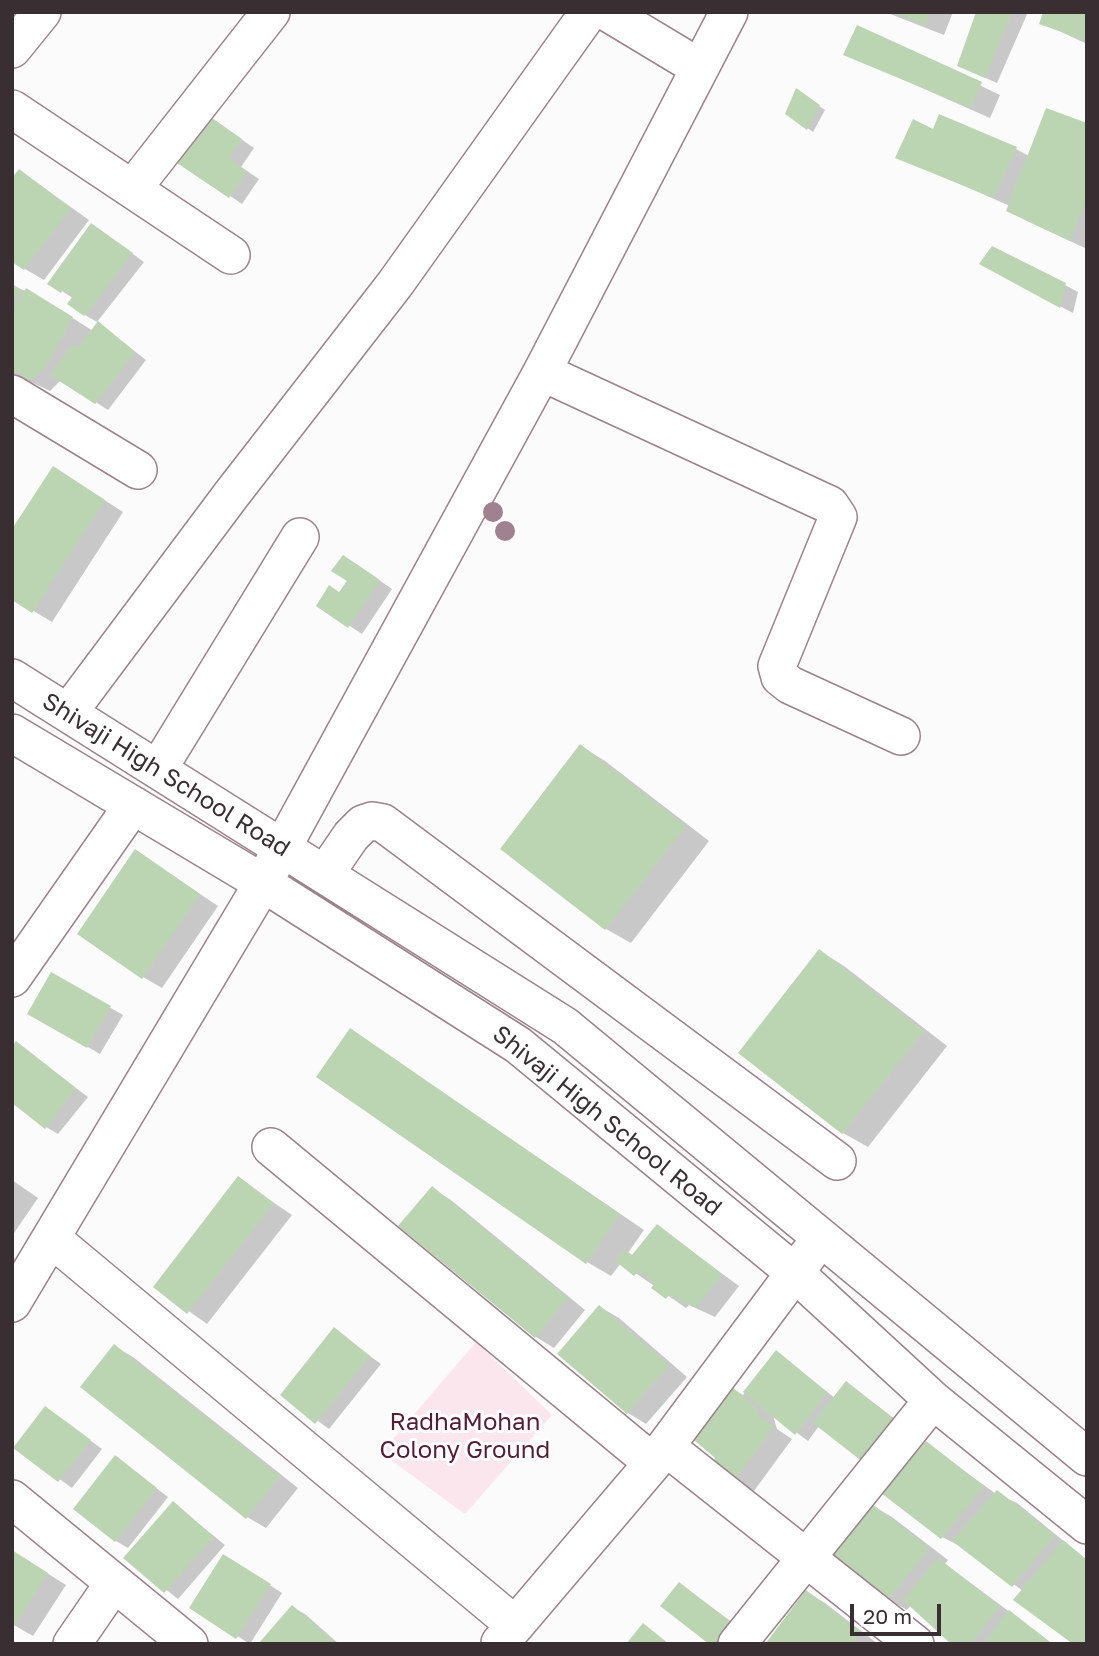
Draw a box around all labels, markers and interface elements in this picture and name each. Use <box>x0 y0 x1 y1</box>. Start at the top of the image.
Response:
street label: Shivaji High School Road <box>37 687 295 863</box>
street label: Shivaji High School Road <box>487 1020 727 1222</box>
park label: RadhaMohan Colony Ground <box>380 1408 550 1464</box>
scale bar <box>854 1590 945 1634</box>
text: 20 m <box>863 1603 912 1629</box>

